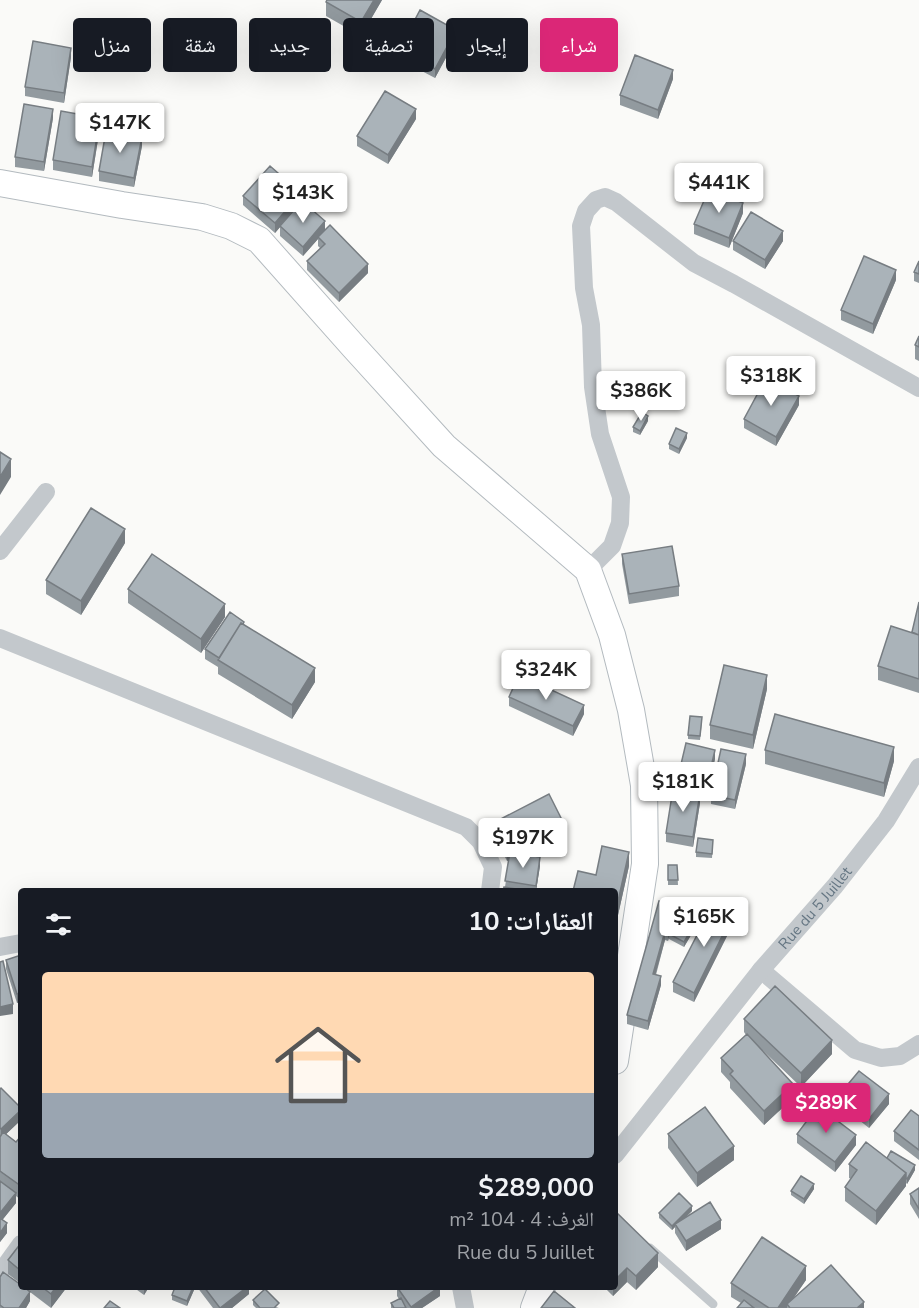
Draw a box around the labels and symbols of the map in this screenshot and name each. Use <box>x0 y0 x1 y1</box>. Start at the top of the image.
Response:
pin: $147K <box>78 103 162 154</box>
pin: $441K <box>677 163 761 214</box>
pin: $143K <box>261 173 345 224</box>
pin: $318K <box>729 356 813 407</box>
pin: $386K <box>599 371 683 422</box>
pin: $324K <box>504 650 588 701</box>
pin: $181K <box>641 762 725 813</box>
pin: $197K <box>481 818 565 869</box>
street label: Rue du 5 Juillet <box>774 862 857 954</box>
pin: $165K <box>662 897 746 948</box>
pin: $289K <box>784 1083 868 1134</box>

